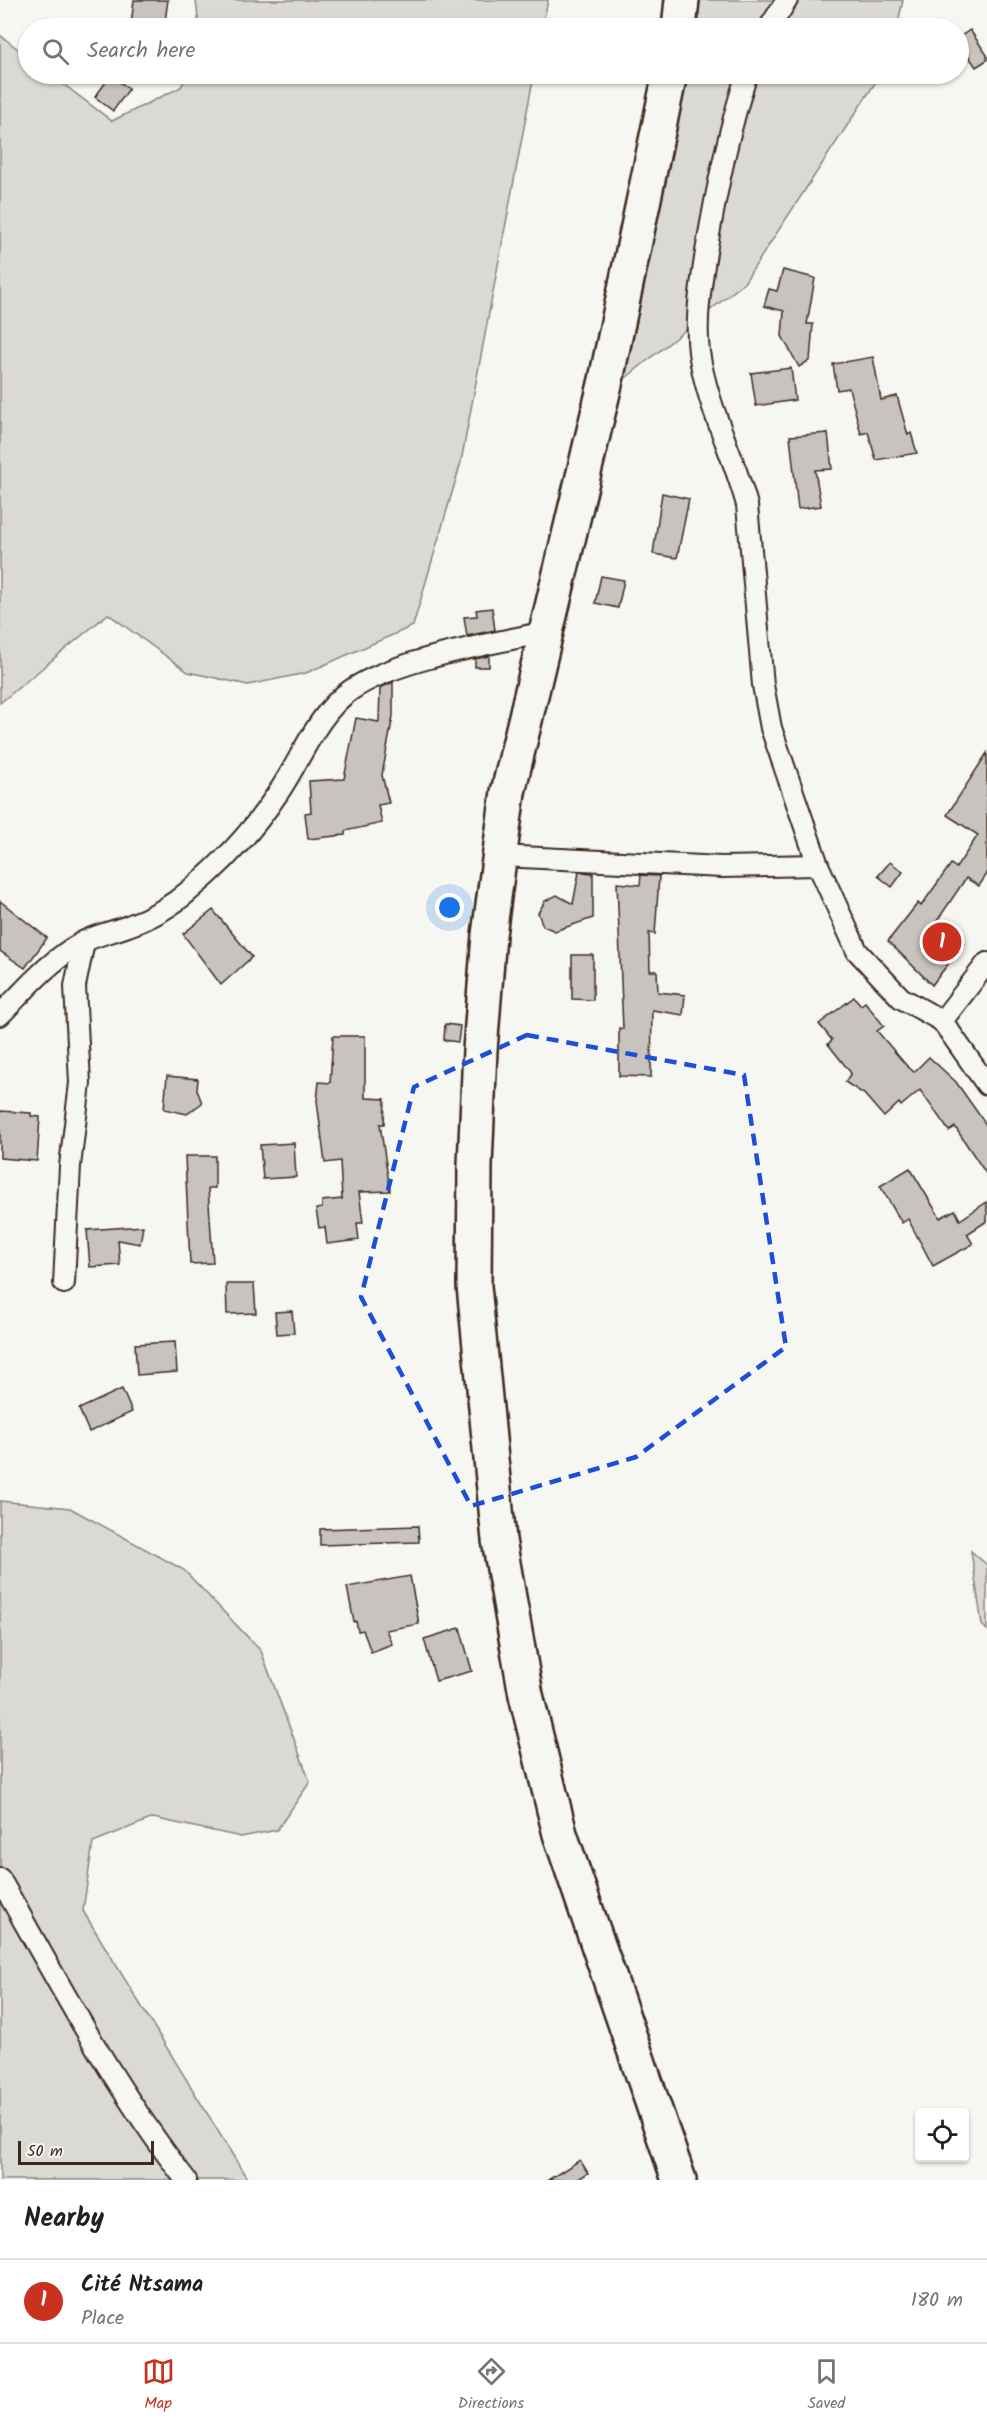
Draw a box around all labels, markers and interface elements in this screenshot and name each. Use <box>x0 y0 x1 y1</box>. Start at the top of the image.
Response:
search box <box>18 18 969 84</box>
text: Search here <box>87 34 195 69</box>
icon: search <box>39 35 72 68</box>
your location <box>435 893 464 922</box>
pin: 1 <box>922 920 962 964</box>
map controls <box>915 2108 969 2162</box>
button: locate <box>915 2108 969 2162</box>
scale bar <box>18 2138 154 2166</box>
text: 50 m <box>27 2139 63 2164</box>
text: Nearby <box>24 2198 104 2240</box>
text: Cité Ntsama <box>81 2268 203 2303</box>
text: 1 <box>40 2285 47 2317</box>
text: 180 m <box>911 2285 963 2317</box>
text: Place <box>81 2303 124 2335</box>
tab: Map <box>142 2355 175 2416</box>
tab: Directions <box>458 2355 524 2416</box>
tab: Saved <box>807 2355 845 2416</box>

